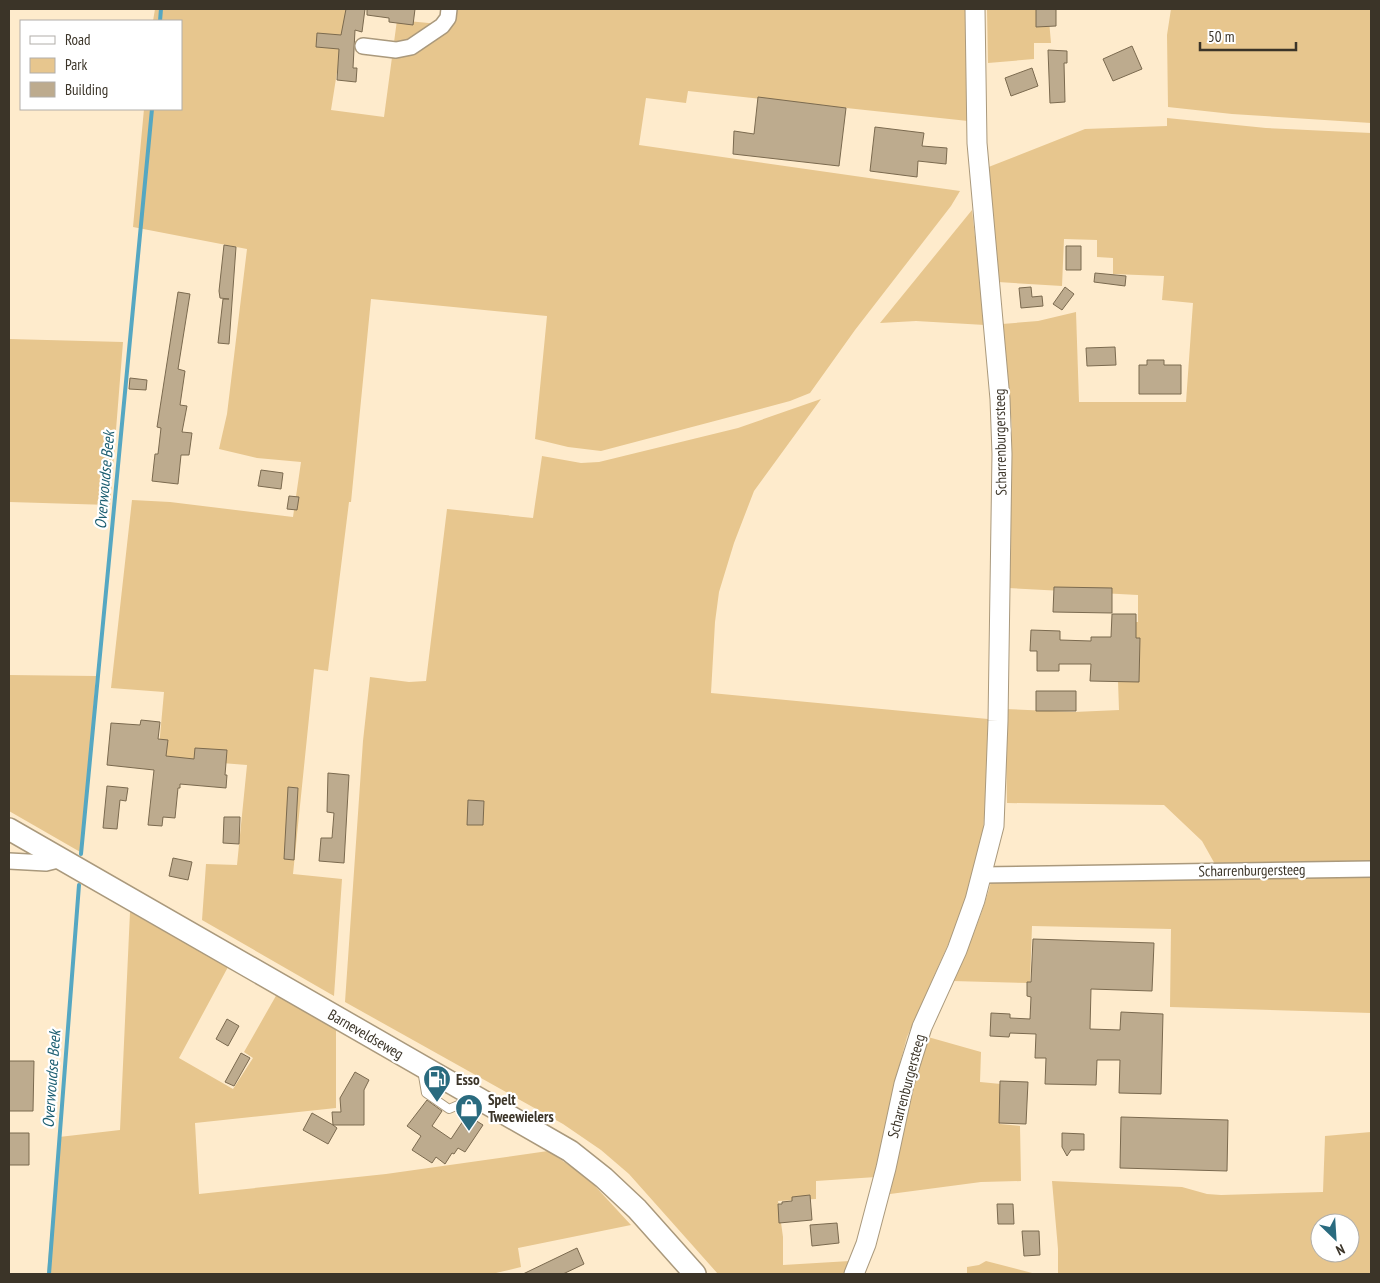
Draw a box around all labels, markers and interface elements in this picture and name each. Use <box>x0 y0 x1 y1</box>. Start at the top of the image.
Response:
legend <box>20 20 182 110</box>
scale bar <box>1200 20 1296 52</box>
text: 50 m <box>1208 27 1234 46</box>
text: Road <box>65 30 91 49</box>
text: Park <box>65 55 87 74</box>
text: Building <box>65 80 108 99</box>
street label: Scharrenburgersteeg <box>990 388 1010 496</box>
water label: Overwoudse Beek <box>90 428 118 530</box>
street label: Scharrenburgersteeg <box>1198 860 1306 880</box>
street label: Barneveldseweg <box>325 1005 407 1063</box>
water label: Overwoudse Beek <box>38 1028 65 1129</box>
street label: Scharrenburgersteeg <box>883 1032 929 1140</box>
fuel station icon: Esso <box>422 1064 452 1103</box>
place label: Esso <box>456 1070 480 1089</box>
place label: Spelt Tweewielers <box>488 1090 554 1126</box>
shop icon: Spelt Tweewielers <box>454 1093 484 1132</box>
north arrow <box>1310 1213 1360 1263</box>
text: N <box>1333 1240 1348 1260</box>

